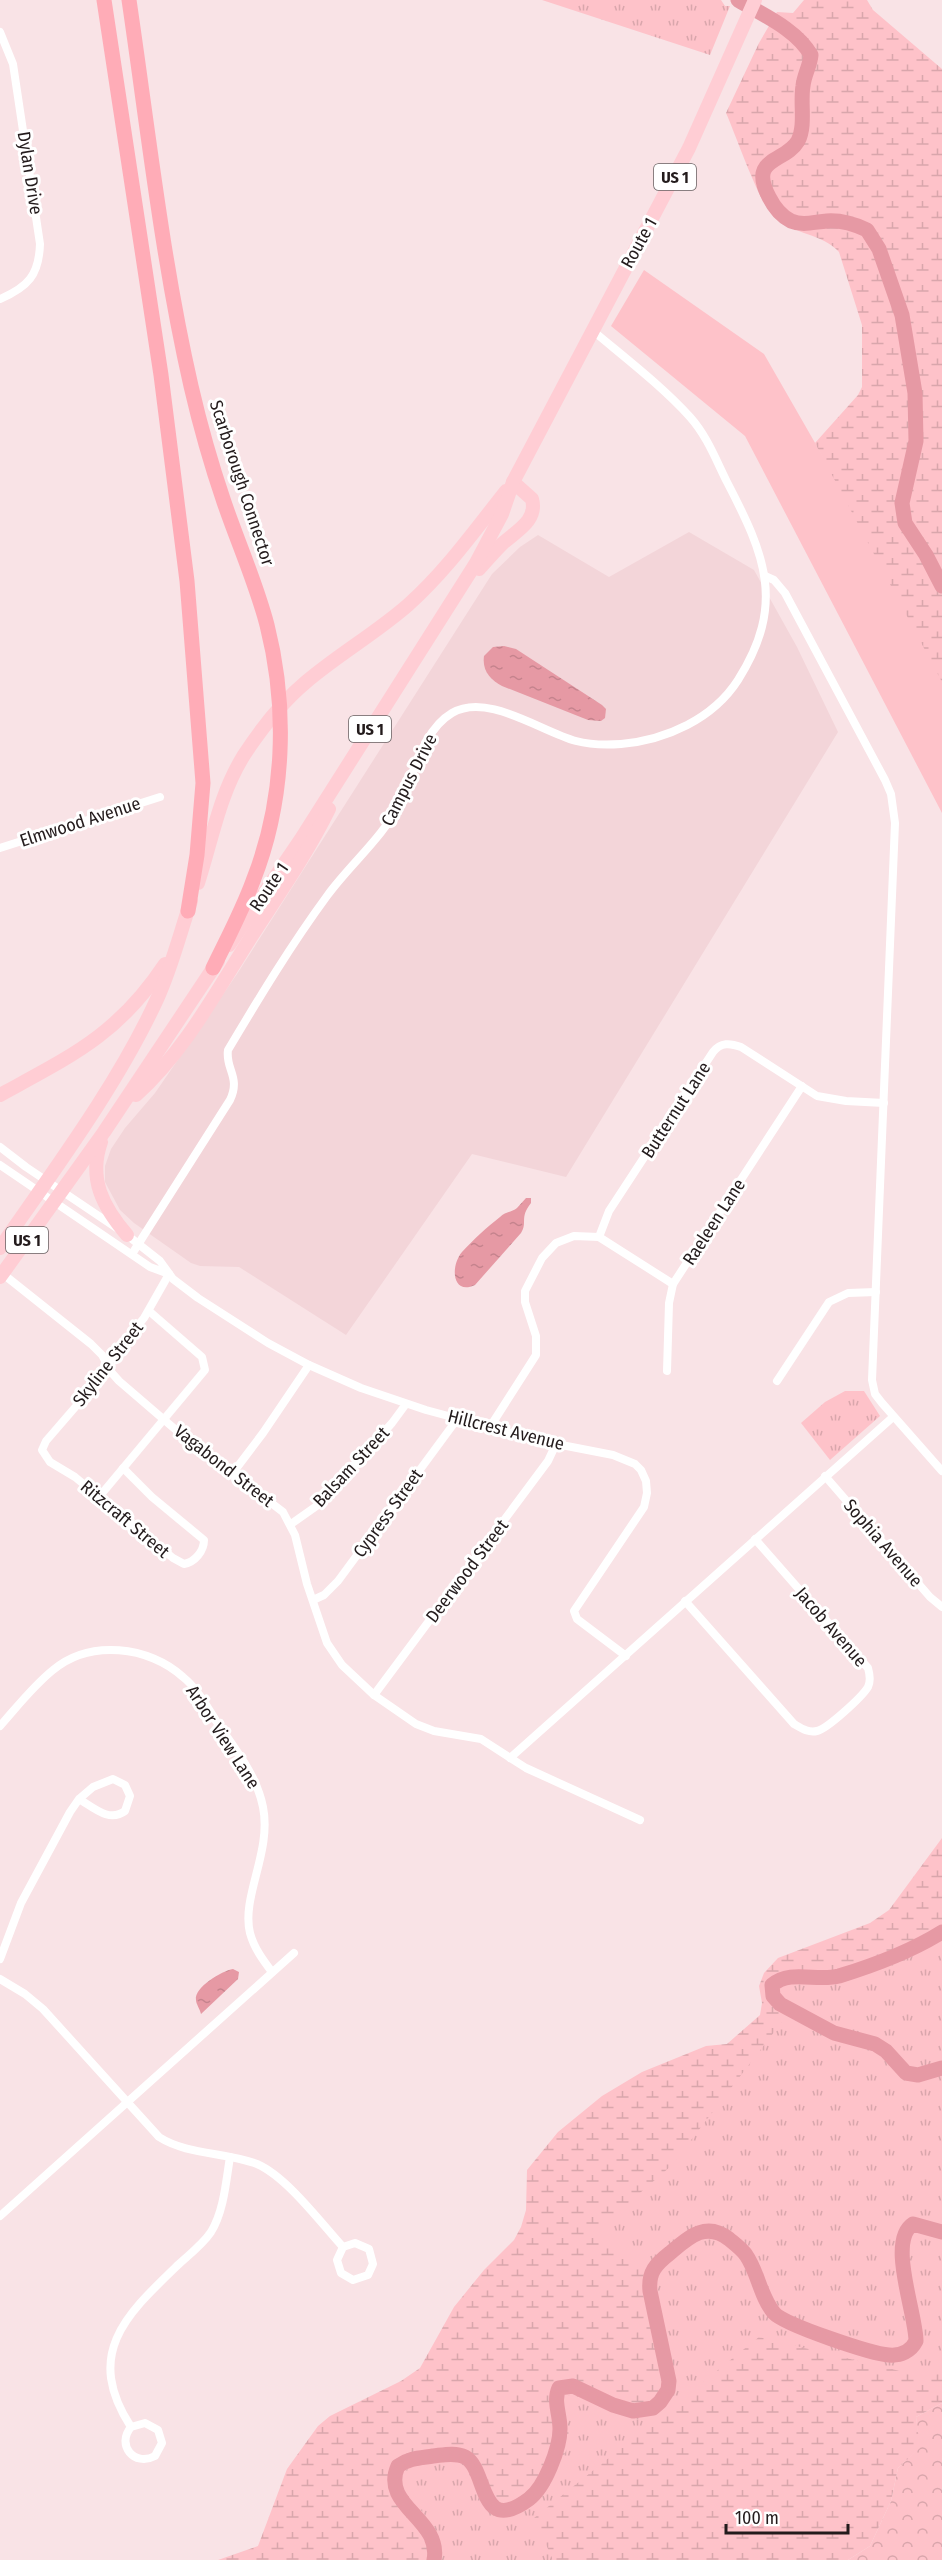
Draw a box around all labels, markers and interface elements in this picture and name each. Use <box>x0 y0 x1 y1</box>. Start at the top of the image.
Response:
street label: Dylan Drive <box>13 130 47 216</box>
road number: US 1 <box>654 164 696 190</box>
street label: Route 1 <box>616 214 662 272</box>
street label: Scarborough Connector <box>205 398 279 569</box>
road number: US 1 <box>349 716 391 742</box>
street label: Campus Drive <box>376 730 442 830</box>
street label: Elmwood Avenue <box>17 792 143 852</box>
street label: Route 1 <box>245 858 293 916</box>
street label: Butternut Lane <box>637 1058 715 1162</box>
street label: Raeleen Lane <box>678 1175 750 1269</box>
road number: US 1 <box>6 1227 48 1253</box>
street label: Skyline Street <box>68 1317 148 1411</box>
street label: Hillcrest Avenue <box>446 1405 567 1455</box>
street label: Vagabond Street <box>170 1420 278 1512</box>
street label: Balsam Street <box>308 1422 394 1512</box>
street label: Cypress Street <box>348 1464 428 1562</box>
street label: Ritzcraft Street <box>76 1475 174 1563</box>
street label: Sophia Avenue <box>839 1495 927 1591</box>
street label: Deerwood Street <box>421 1515 513 1627</box>
street label: Jacob Avenue <box>790 1583 872 1671</box>
street label: Arbor View Lane <box>181 1681 265 1793</box>
scale bar <box>726 2497 848 2535</box>
text: 100 m <box>735 2507 779 2529</box>

